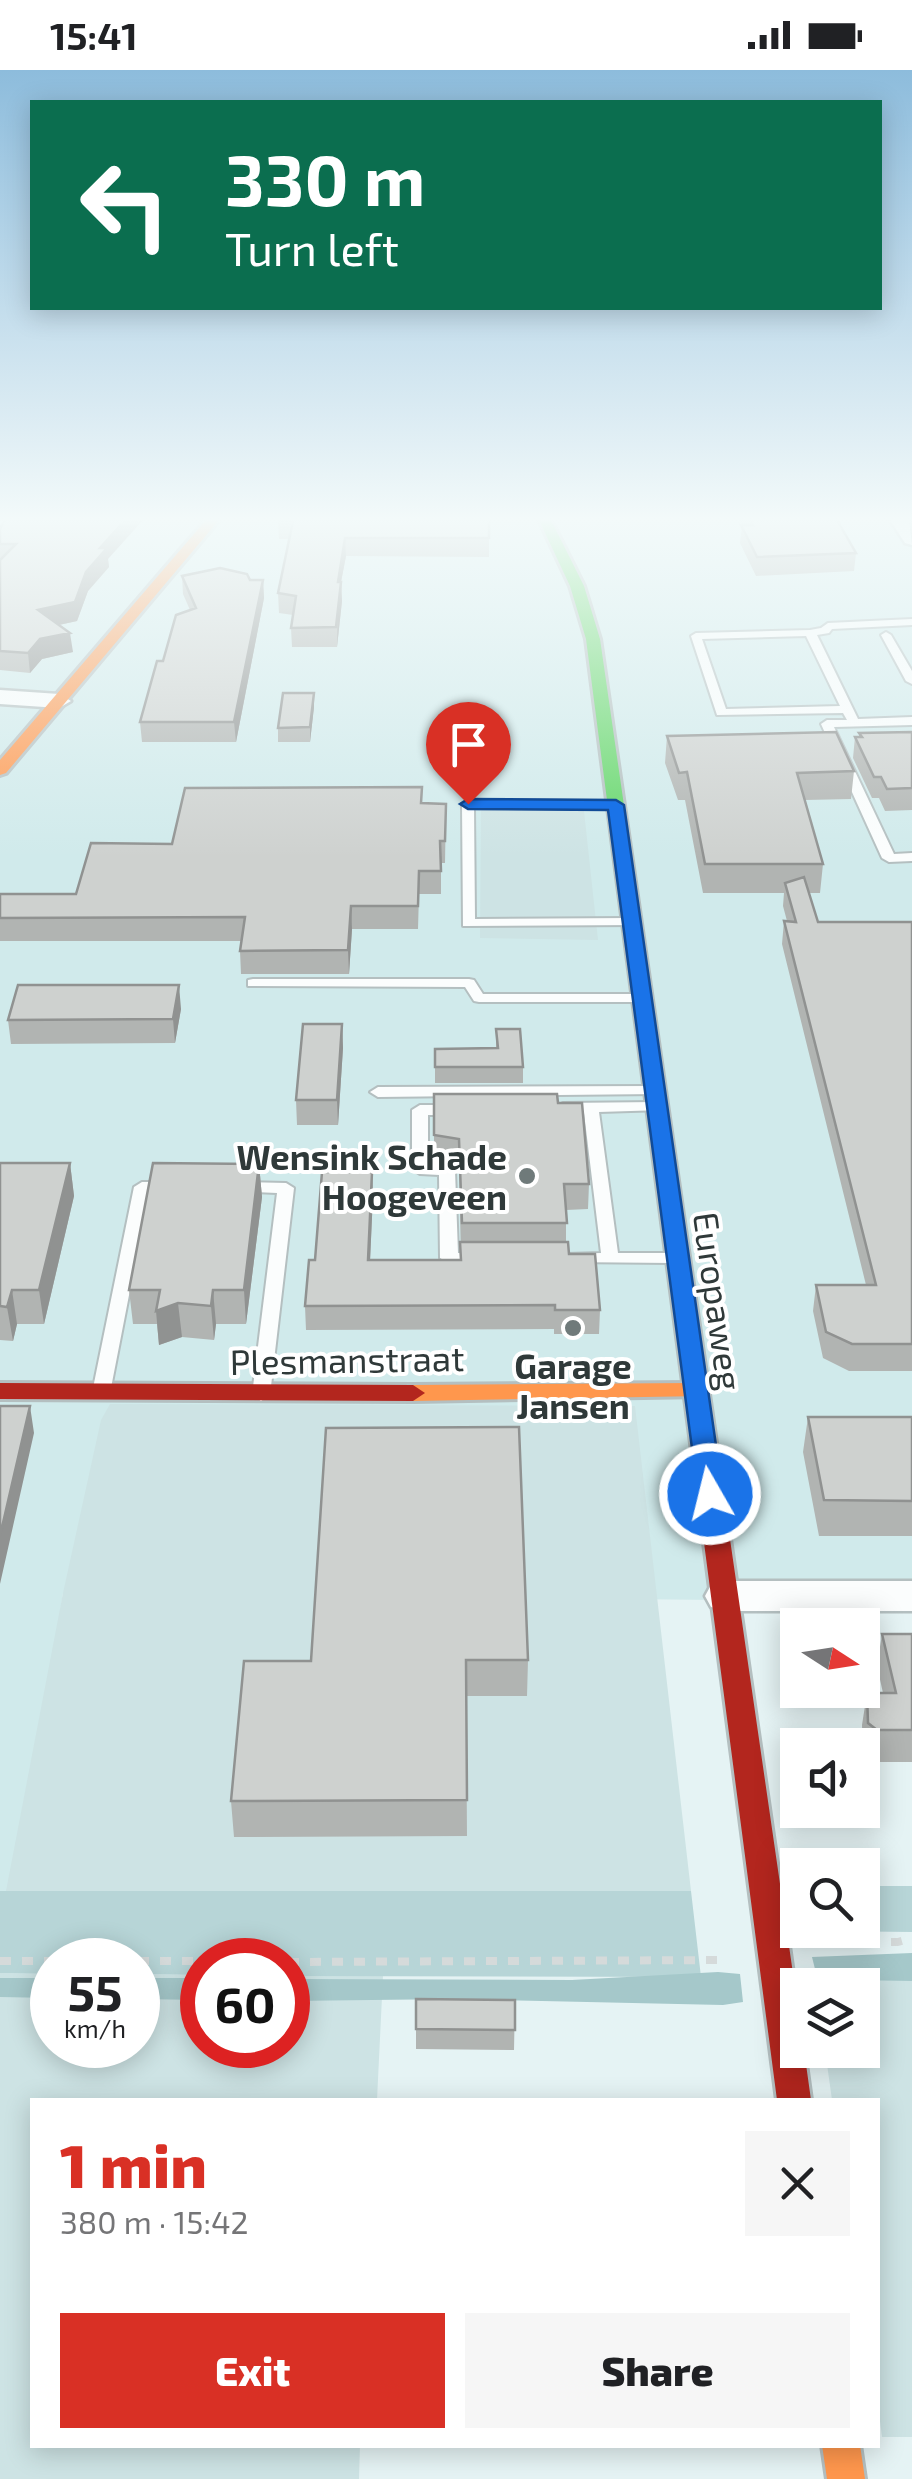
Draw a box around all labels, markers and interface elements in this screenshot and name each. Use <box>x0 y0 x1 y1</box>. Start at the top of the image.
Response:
text: 15:41 <box>50 12 138 58</box>
text: 330 m <box>225 136 425 220</box>
icon: left <box>60 140 190 270</box>
text: Turn left <box>225 221 399 275</box>
pin <box>426 702 511 805</box>
icon: arrive <box>441 717 496 772</box>
place label: Wensink Schade Hoogeveen <box>236 1135 507 1217</box>
marker: Wensink Schade Hoogeveen <box>516 1165 538 1187</box>
street label: Europaweg <box>686 1209 752 1393</box>
marker: Garage Jansen <box>562 1317 584 1339</box>
street label: Plesmanstraat <box>229 1336 465 1382</box>
place label: Garage Jansen <box>514 1344 632 1426</box>
position arrow <box>658 1442 762 1546</box>
north arrow <box>780 1608 880 1708</box>
map controls <box>780 1608 880 2068</box>
button: sound <box>780 1728 880 1828</box>
button: search <box>780 1848 880 1948</box>
speed limit sign: 60 <box>180 1938 310 2068</box>
text: 55 <box>67 1961 123 2021</box>
button: layers <box>780 1968 880 2068</box>
text: km/h <box>64 2013 126 2043</box>
text: 1 min <box>60 2128 207 2200</box>
button: close <box>745 2131 850 2236</box>
text: 380 m · 15:42 <box>60 2202 249 2240</box>
button: Exit <box>60 2313 445 2428</box>
button: Share <box>465 2313 850 2428</box>

